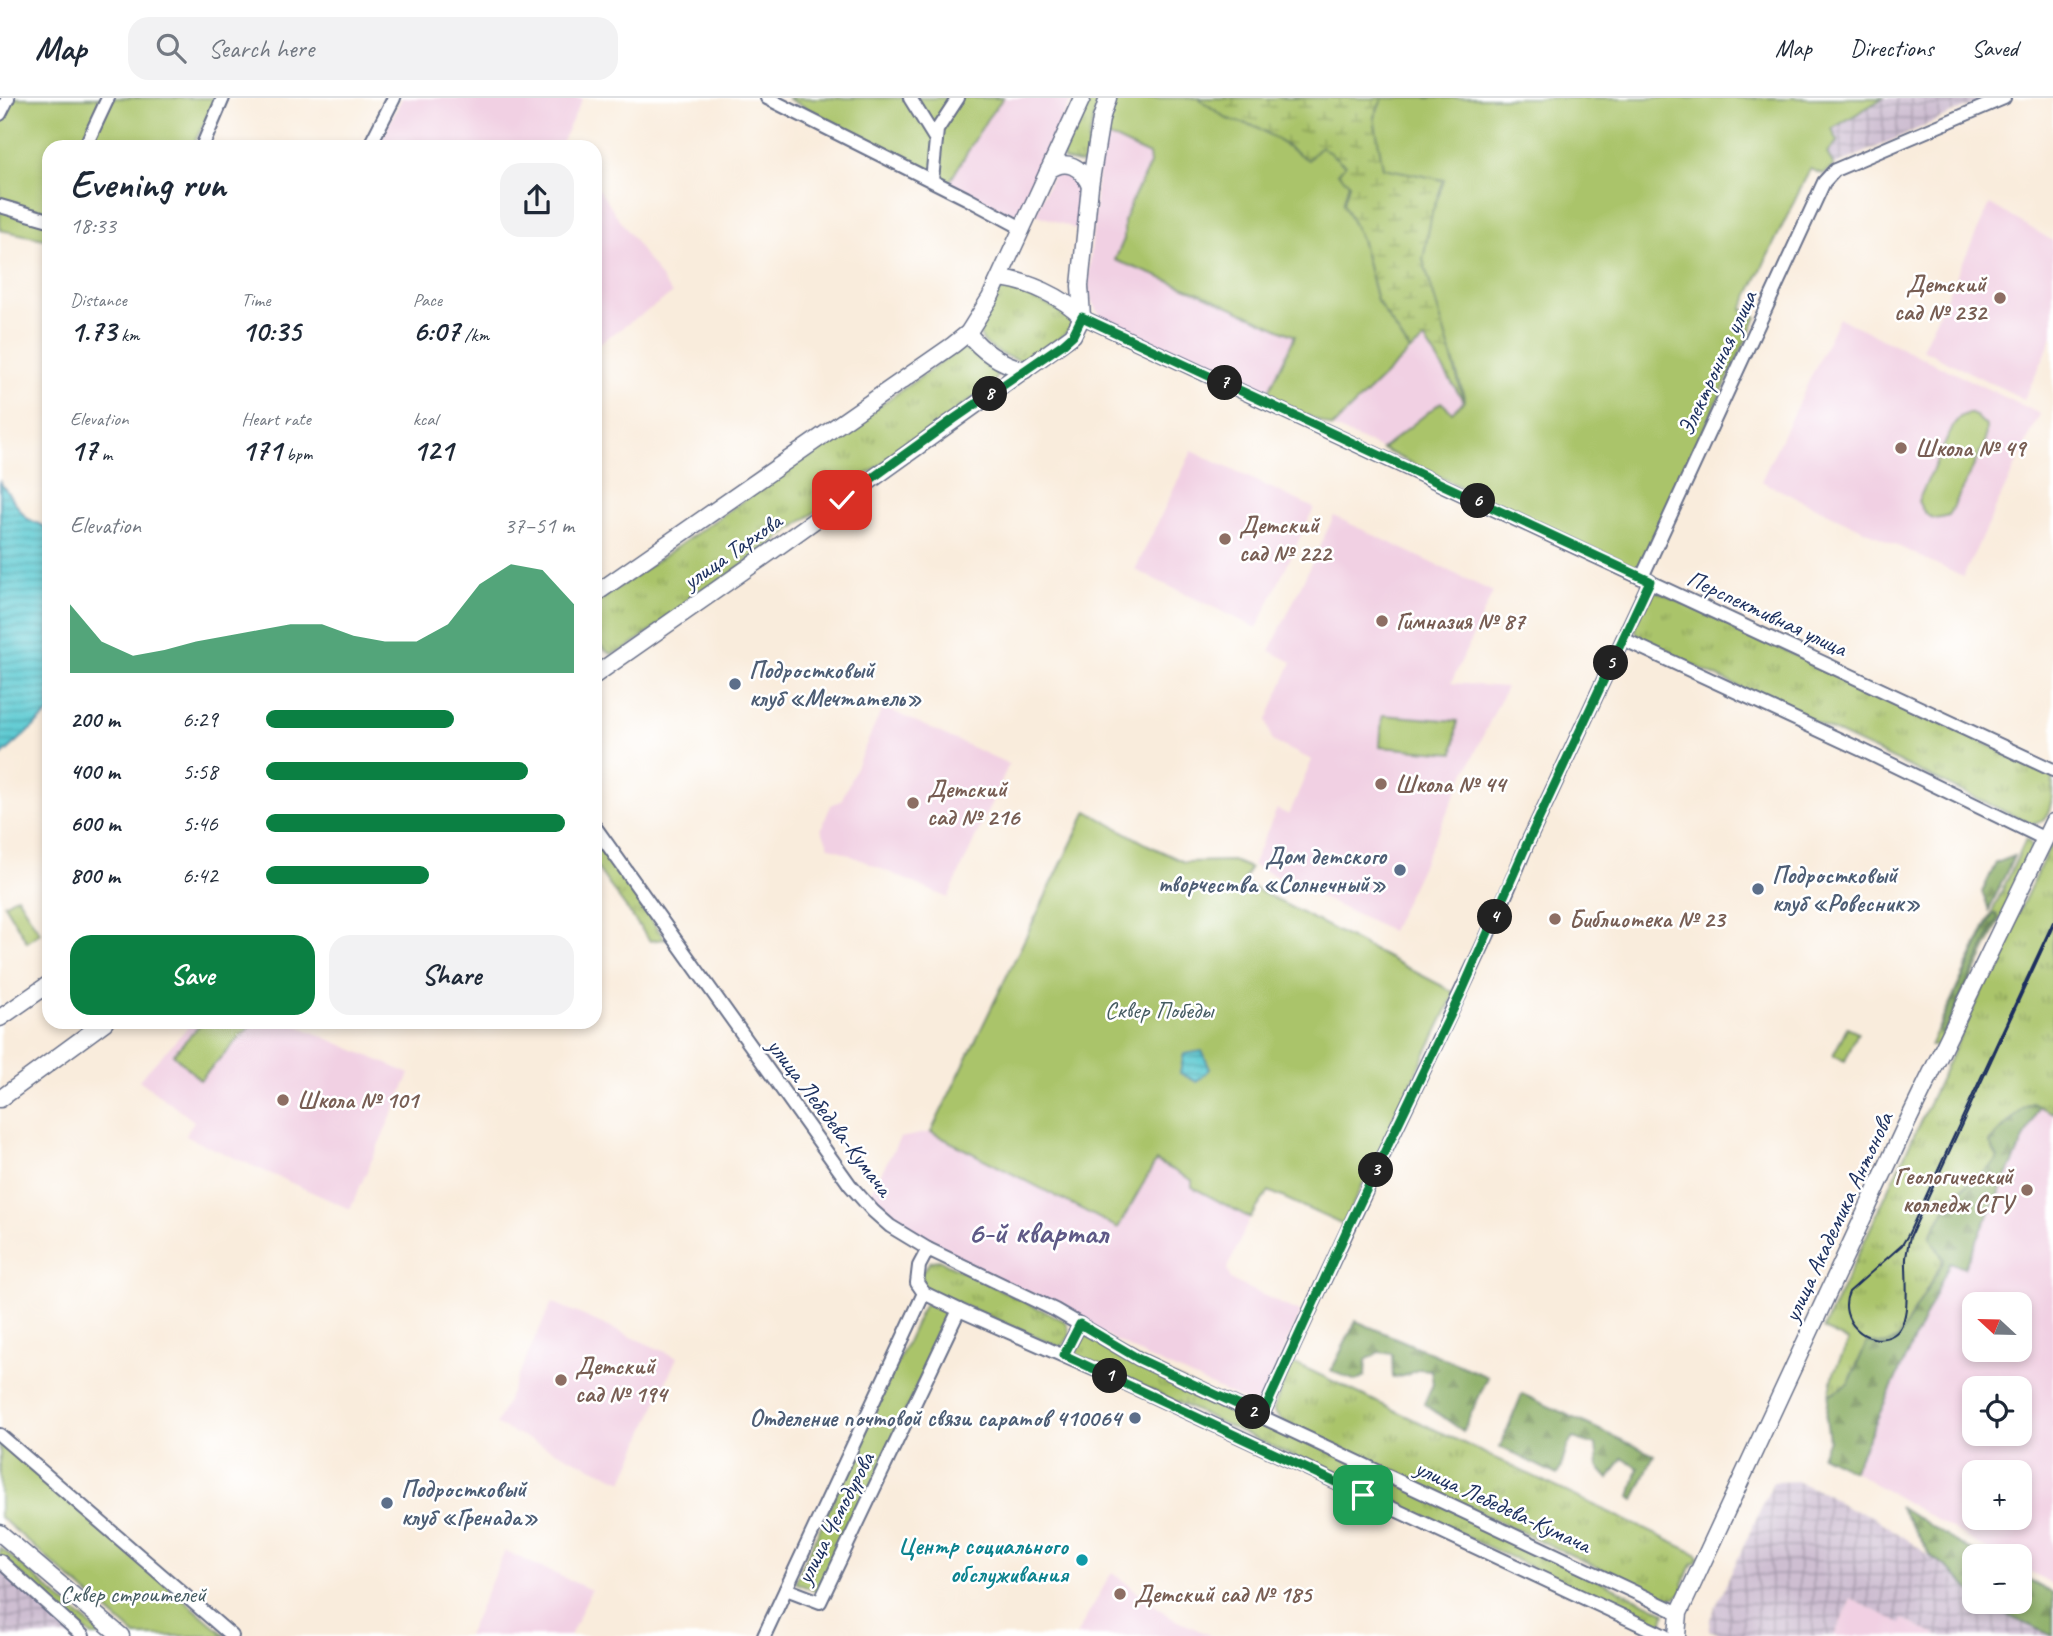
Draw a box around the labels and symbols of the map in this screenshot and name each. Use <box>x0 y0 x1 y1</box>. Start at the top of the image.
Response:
place label: Детский сад № 232 <box>1894 269 1988 327</box>
street label: Электронная улица <box>1670 284 1764 440</box>
marker: Детский сад № 232 <box>1992 290 2008 306</box>
pin: 7 <box>1208 366 1242 400</box>
pin: 8 <box>972 376 1007 412</box>
place label: Школа № 49 <box>1915 433 2027 463</box>
marker: Школа № 49 <box>1893 440 1909 456</box>
pin <box>812 470 872 530</box>
pin: 6 <box>1460 484 1496 518</box>
street label: улица Тархова <box>675 505 789 597</box>
place label: Детский сад № 222 <box>1239 510 1333 568</box>
marker: Детский сад № 222 <box>1217 531 1233 547</box>
street label: Перспективная улица <box>1682 563 1853 664</box>
place label: Гимназия № 87 <box>1396 606 1527 636</box>
marker: Гимназия № 87 <box>1374 613 1390 629</box>
pin: 5 <box>1594 646 1628 680</box>
place label: Подростковый клуб «Мечтатель» <box>749 655 922 713</box>
marker: Подростковый клуб «Мечтатель» <box>727 676 743 692</box>
place label: Школа № 44 <box>1395 769 1508 799</box>
place label: Детский сад № 216 <box>927 774 1021 832</box>
marker: Школа № 44 <box>1373 776 1389 792</box>
marker: Детский сад № 216 <box>905 795 921 811</box>
place label: Дом детского творчества «Солнечный» <box>1158 841 1388 899</box>
place label: Подростковый клуб «Ровесник» <box>1772 860 1920 918</box>
marker: Дом детского творчества «Солнечный» <box>1392 862 1408 878</box>
marker: Подростковый клуб «Ровесник» <box>1750 881 1766 897</box>
pin: 4 <box>1478 900 1512 934</box>
place label: Библиотека № 23 <box>1569 904 1727 934</box>
marker: Библиотека № 23 <box>1547 911 1563 927</box>
park label: Сквер Победы <box>1105 995 1216 1025</box>
street label: улица Лебедева-Кумача <box>760 1030 901 1204</box>
place label: Школа № 101 <box>297 1085 421 1115</box>
marker: Школа № 101 <box>275 1092 291 1108</box>
street label: улица Академика Антонова <box>1775 1106 1900 1328</box>
pin: 3 <box>1358 1152 1394 1188</box>
place label: Геологический колледж СГУ <box>1894 1161 2017 1219</box>
marker: Геологический колледж СГУ <box>2019 1182 2035 1198</box>
district label: 6-й квартал <box>968 1212 1110 1253</box>
north arrow <box>1962 1292 2032 1362</box>
place label: Детский сад № 194 <box>575 1351 670 1409</box>
pin: 1 <box>1092 1358 1128 1394</box>
marker: Детский сад № 194 <box>553 1372 569 1388</box>
pin: 2 <box>1236 1394 1270 1430</box>
place label: Отделение почтовой связи саратов 410064 <box>749 1403 1124 1433</box>
marker: Отделение почтовой связи саратов 410064 <box>1127 1410 1143 1426</box>
street label: улица Чемодурова <box>788 1446 882 1591</box>
street label: улица Лебедева-Кумача <box>1409 1451 1597 1561</box>
pin <box>1333 1465 1393 1525</box>
place label: Подростковый клуб «Гренада» <box>401 1474 538 1532</box>
marker: Подростковый клуб «Гренада» <box>379 1495 395 1511</box>
place label: Центр социального обслуживания <box>898 1531 1070 1589</box>
marker: Центр социального обслуживания <box>1074 1552 1090 1568</box>
park label: Cквер cтроителей <box>60 1579 208 1609</box>
place label: Детский сад № 185 <box>1134 1579 1314 1609</box>
marker: Детский сад № 185 <box>1112 1586 1128 1602</box>

